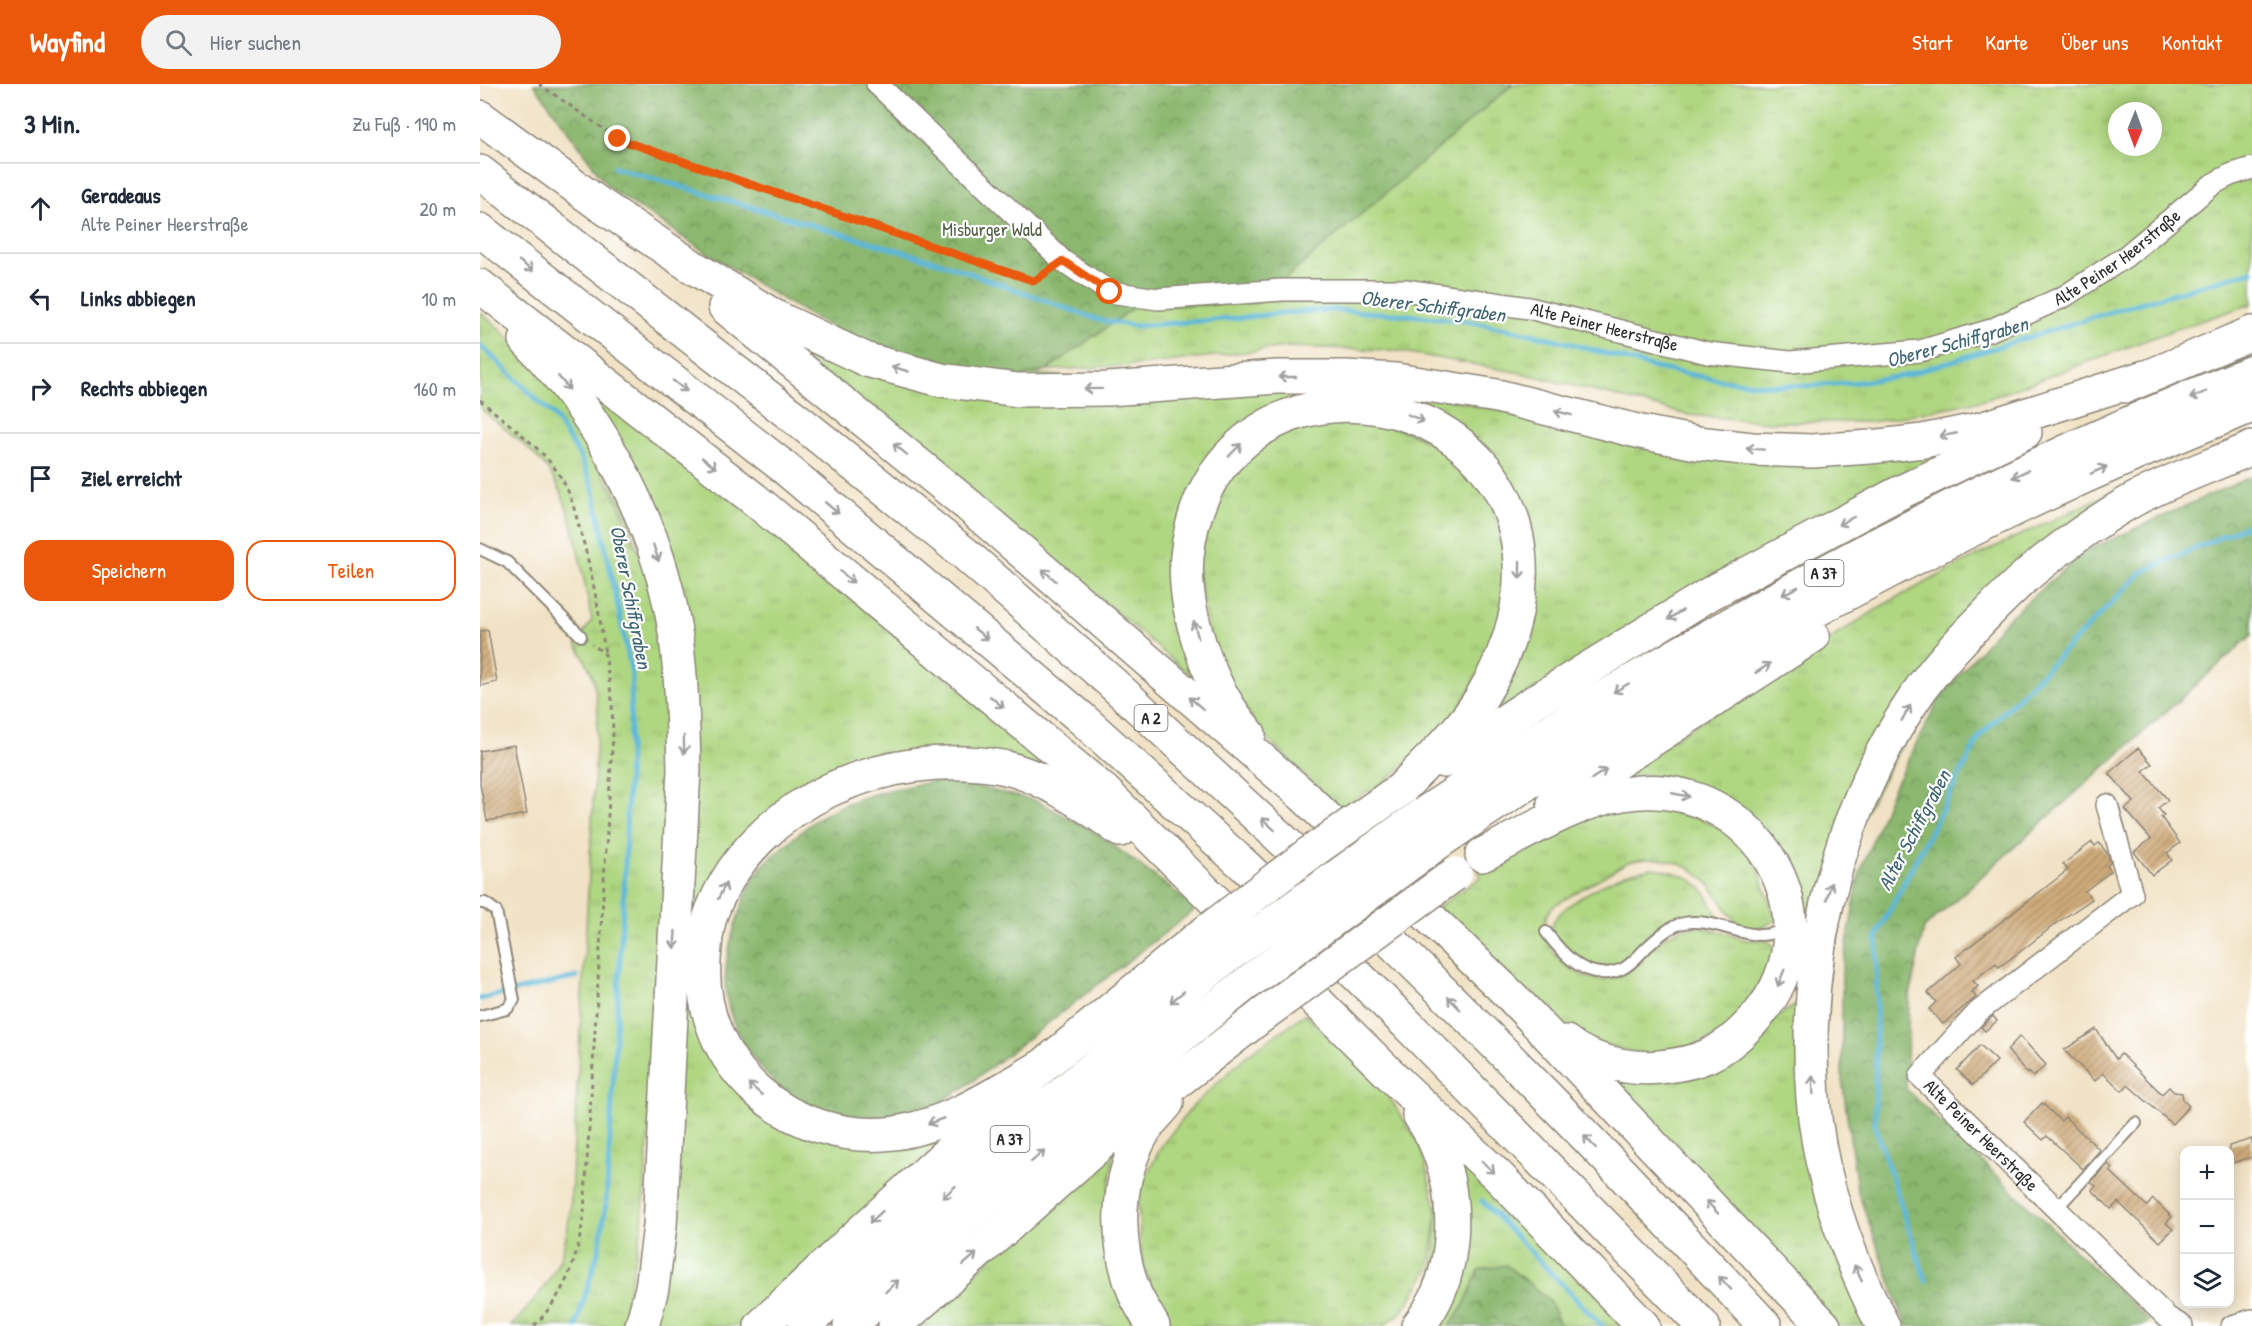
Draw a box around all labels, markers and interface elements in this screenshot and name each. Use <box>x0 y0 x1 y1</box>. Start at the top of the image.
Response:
search box <box>141 15 561 69</box>
text: Wayfind <box>30 23 105 61</box>
icon: search <box>162 26 195 59</box>
text: Hier suchen <box>210 27 301 57</box>
text: Start <box>1912 28 1952 57</box>
text: Karte <box>1985 28 2028 57</box>
text: Über uns <box>2061 28 2129 57</box>
text: Kontakt <box>2162 28 2222 57</box>
north arrow <box>2108 102 2162 156</box>
text: 3 Min. <box>24 106 80 141</box>
text: Zu Fuß · 190 m <box>352 110 456 137</box>
route end <box>604 125 630 151</box>
text: Geradeaus <box>81 180 161 210</box>
icon: ahead <box>24 192 57 225</box>
text: 20 m <box>419 195 456 222</box>
street label: Alte Peiner Heerstraße <box>2050 203 2186 311</box>
text: Alte Peiner Heerstraße <box>81 210 249 237</box>
park label: Misburger Wald <box>942 217 1042 242</box>
one-way arrow <box>518 260 534 273</box>
route start <box>1096 278 1122 304</box>
icon: left <box>24 282 57 315</box>
text: Links abbiegen <box>81 283 196 313</box>
water label: Oberer Schiffgraben <box>1359 283 1509 329</box>
text: 10 m <box>422 285 456 312</box>
street label: Alte Peiner Heerstraße <box>1528 296 1681 357</box>
water label: Oberer Schiffgraben <box>1883 309 2033 374</box>
one-way arrow <box>891 363 910 374</box>
one-way arrow <box>1278 371 1298 383</box>
icon: right <box>24 372 57 405</box>
text: Rechts abbiegen <box>81 373 208 403</box>
text: 160 m <box>414 375 456 402</box>
one-way arrow <box>557 375 570 391</box>
one-way arrow <box>672 379 688 392</box>
one-way arrow <box>1083 383 1103 395</box>
one-way arrow <box>2189 390 2208 401</box>
one-way arrow <box>1554 406 1573 418</box>
one-way arrow <box>1407 413 1425 424</box>
one-way arrow <box>1939 430 1959 441</box>
one-way arrow <box>1228 442 1242 457</box>
one-way arrow <box>892 443 908 456</box>
one-way arrow <box>1745 443 1765 454</box>
one-way arrow <box>700 457 716 470</box>
icon: arrive <box>24 462 57 495</box>
text: Ziel erreicht <box>81 463 181 493</box>
one-way arrow <box>2089 464 2107 476</box>
one-way arrow <box>2011 469 2029 481</box>
one-way arrow <box>824 501 840 514</box>
one-way arrow <box>1838 515 1855 527</box>
water label: Oberer Schiffgraben <box>603 523 659 673</box>
button: Speichern <box>24 540 234 601</box>
button: Teilen <box>246 540 456 601</box>
one-way arrow <box>651 543 662 562</box>
one-way arrow <box>1514 559 1526 579</box>
road number: A 37 <box>1804 560 1844 586</box>
one-way arrow <box>1042 568 1057 582</box>
one-way arrow <box>839 570 854 584</box>
one-way arrow <box>1782 585 1799 597</box>
one-way arrow <box>1667 610 1684 622</box>
one-way arrow <box>1189 621 1201 640</box>
one-way arrow <box>973 627 989 640</box>
one-way arrow <box>1754 662 1771 675</box>
one-way arrow <box>1613 682 1630 694</box>
one-way arrow <box>989 695 1004 709</box>
one-way arrow <box>1189 696 1204 710</box>
road number: A 2 <box>1134 705 1168 731</box>
one-way arrow <box>1900 705 1912 722</box>
one-way arrow <box>678 735 690 755</box>
water label: Alter Schiffgraben <box>1871 763 1958 895</box>
one-way arrow <box>1590 768 1606 780</box>
one-way arrow <box>1671 790 1690 801</box>
one-way arrow <box>1261 817 1276 831</box>
one-way arrow <box>717 882 729 900</box>
one-way arrow <box>1824 882 1835 901</box>
one-way arrow <box>669 930 680 950</box>
one-way arrow <box>1775 968 1786 987</box>
one-way arrow <box>1169 991 1185 1004</box>
one-way arrow <box>1447 995 1462 1010</box>
street label: Alte Peiner Heerstraße <box>1919 1073 2044 1197</box>
one-way arrow <box>1807 1075 1818 1095</box>
one-way arrow <box>748 1082 763 1096</box>
one-way arrow <box>927 1116 946 1127</box>
road number: A 37 <box>990 1126 1030 1152</box>
one-way arrow <box>1583 1135 1598 1150</box>
map controls <box>2180 1146 2234 1308</box>
button: + <box>2180 1146 2234 1200</box>
one-way arrow <box>1030 1149 1045 1163</box>
one-way arrow <box>1481 1160 1496 1175</box>
one-way arrow <box>942 1185 957 1199</box>
one-way arrow <box>1704 1200 1719 1215</box>
button: − <box>2180 1200 2234 1254</box>
one-way arrow <box>869 1210 884 1225</box>
one-way arrow <box>962 1252 977 1266</box>
button: layers <box>2180 1254 2234 1308</box>
one-way arrow <box>1851 1265 1863 1283</box>
one-way arrow <box>1719 1276 1733 1291</box>
one-way arrow <box>884 1279 899 1293</box>

